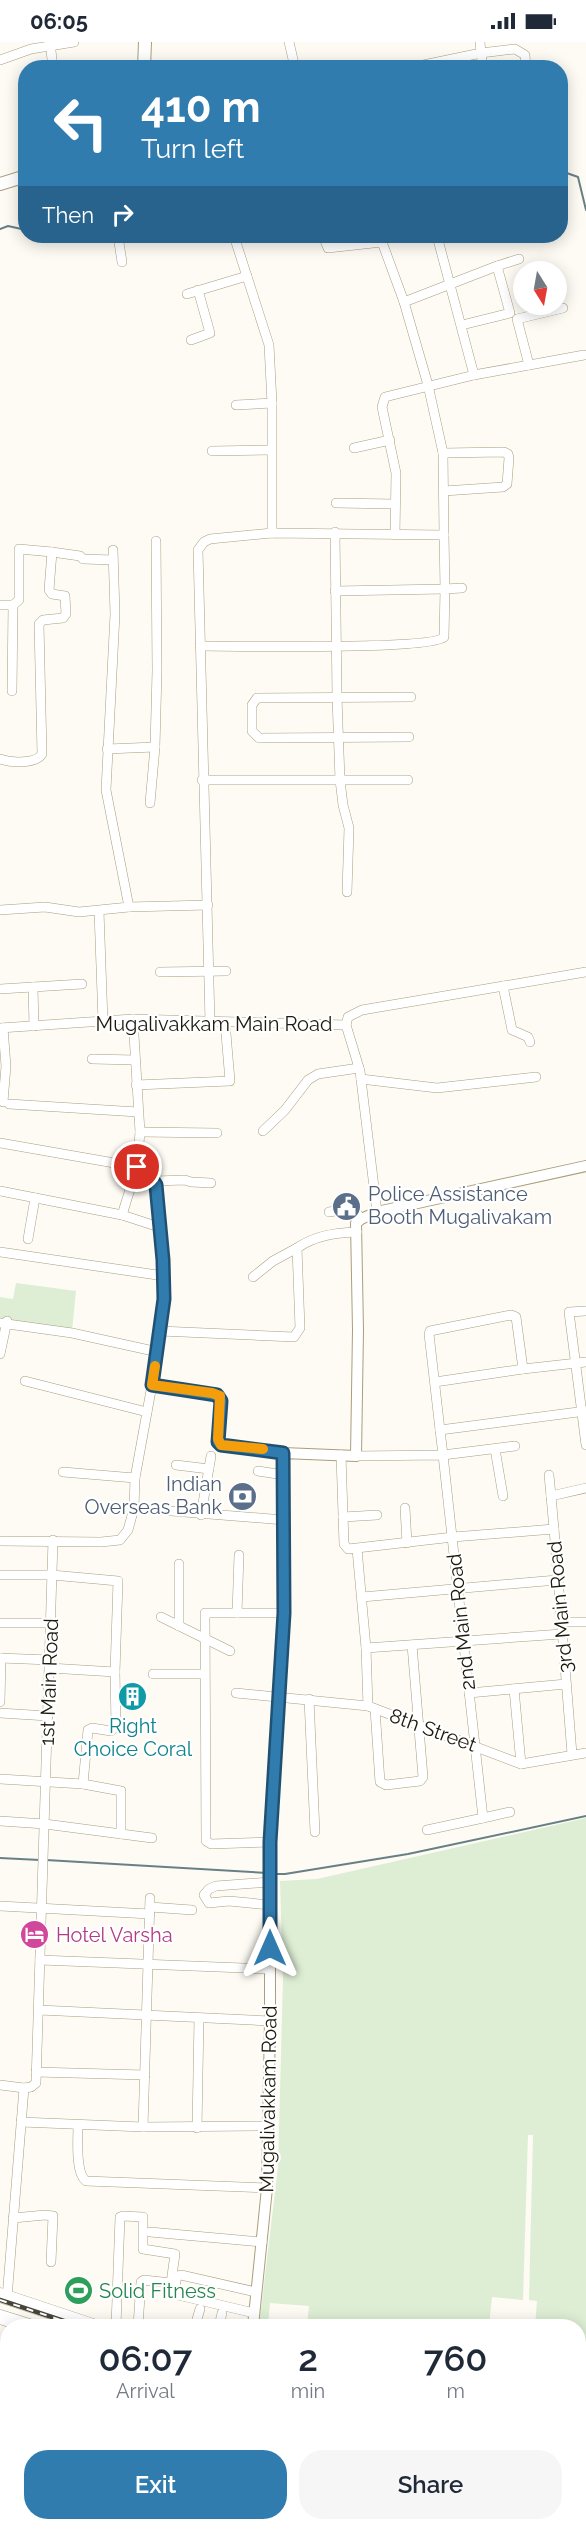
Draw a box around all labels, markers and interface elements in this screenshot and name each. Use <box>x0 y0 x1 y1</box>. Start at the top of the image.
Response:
text: 06:05 <box>30 8 88 34</box>
text: 410 m <box>141 83 261 132</box>
icon: left <box>42 84 120 162</box>
text: Turn left <box>141 133 244 164</box>
icon: right <box>106 198 139 231</box>
text: Then <box>42 202 94 228</box>
north arrow <box>513 261 567 315</box>
map controls <box>513 261 567 315</box>
street label: Mugalivakkam Main Road <box>96 1012 332 1036</box>
pin <box>111 1141 162 1192</box>
icon: arrive <box>120 1150 153 1183</box>
place label: Police Assistance Booth Mugalivakam <box>368 1182 552 1229</box>
public building icon: Police Assistance Booth Mugalivakam <box>331 1190 363 1222</box>
place label: Indian Overseas Bank <box>84 1472 222 1519</box>
bank icon: Indian Overseas Bank <box>227 1480 259 1512</box>
street label: 3rd Main Road <box>542 1540 578 1674</box>
street label: 2nd Main Road <box>442 1553 480 1691</box>
street label: 1st Main Road <box>35 1618 63 1746</box>
building icon: Right Choice Coral <box>117 1680 149 1712</box>
street label: 8th Street <box>386 1703 480 1757</box>
place label: Right Choice Coral <box>74 1714 193 1761</box>
position arrow <box>238 1916 302 1980</box>
hotel icon: Hotel Varsha <box>19 1919 51 1951</box>
place label: Hotel Varsha <box>56 1923 173 1947</box>
street label: Mugalivakkam Road <box>254 2005 282 2193</box>
sports icon: Solid Fitness <box>62 2275 94 2307</box>
place label: Solid Fitness <box>99 2279 216 2303</box>
text: 06:07 <box>99 2337 192 2379</box>
text: 2 <box>298 2337 318 2379</box>
text: 760 <box>424 2337 487 2379</box>
text: Arrival <box>116 2379 175 2403</box>
text: min <box>291 2379 325 2403</box>
text: m <box>446 2379 465 2403</box>
button: Exit <box>24 2450 287 2519</box>
button: Share <box>299 2450 562 2519</box>

